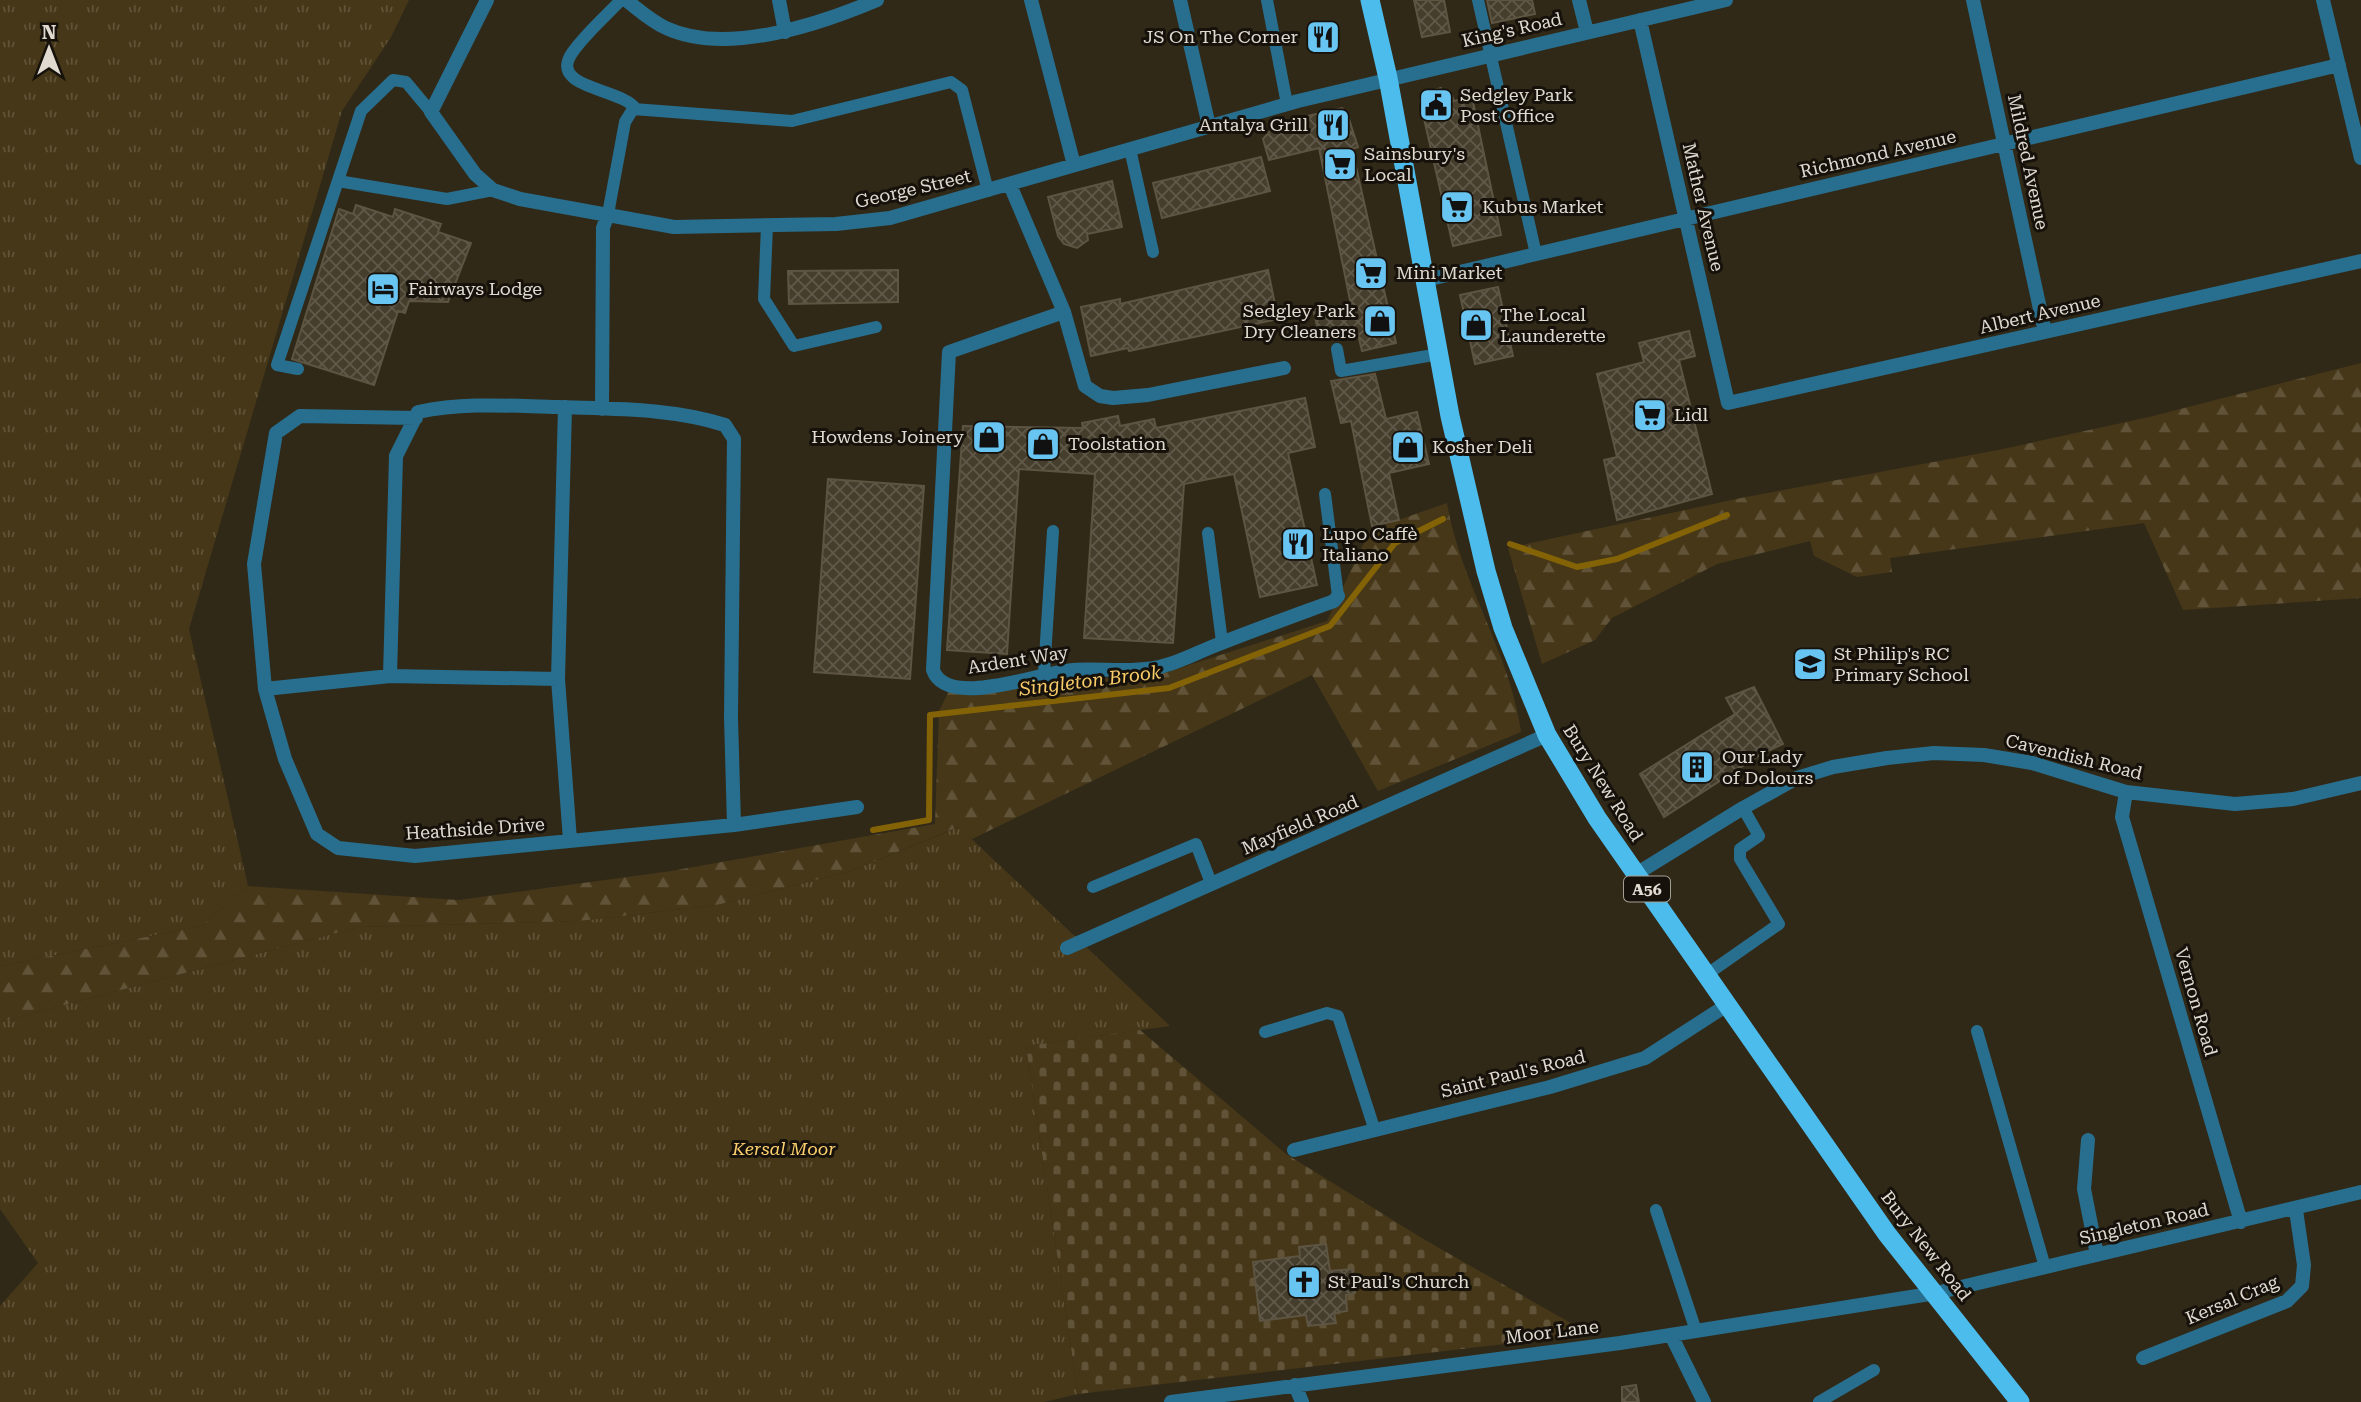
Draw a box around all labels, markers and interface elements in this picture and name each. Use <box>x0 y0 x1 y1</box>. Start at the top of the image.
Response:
street label: King's Road <box>1460 8 1564 51</box>
north arrow <box>14 14 84 84</box>
restaurant icon: JS On The Corner <box>1304 18 1342 56</box>
text: N <box>42 21 57 44</box>
place label: JS On The Corner <box>1143 26 1298 47</box>
place label: Sedgley Park Post Office <box>1460 84 1573 126</box>
public building icon: Sedgley Park Post Office <box>1417 86 1455 124</box>
street label: Mildred Avenue <box>2004 92 2053 232</box>
restaurant icon: Antalya Grill <box>1314 106 1352 144</box>
place label: Antalya Grill <box>1199 114 1308 135</box>
street label: Richmond Avenue <box>1798 125 1958 182</box>
street label: Mather Avenue <box>1678 141 1729 273</box>
place label: Sainsbury's Local <box>1364 143 1465 185</box>
supermarket icon: Sainsbury's Local <box>1321 145 1359 183</box>
street label: George Street <box>853 165 973 212</box>
supermarket icon: Kubus Market <box>1438 188 1476 226</box>
place label: Kubus Market <box>1482 196 1604 217</box>
supermarket icon: Mini Market <box>1352 254 1390 292</box>
place label: Mini Market <box>1396 262 1503 283</box>
hotel icon: Fairways Lodge <box>364 270 402 308</box>
place label: Fairways Lodge <box>408 278 542 299</box>
street label: Albert Avenue <box>1977 289 2102 338</box>
place label: Sedgley Park Dry Cleaners <box>1243 300 1356 342</box>
shop icon: Sedgley Park Dry Cleaners <box>1361 302 1399 340</box>
place label: The Local Launderette <box>1500 304 1606 346</box>
shop icon: The Local Launderette <box>1457 306 1495 344</box>
supermarket icon: Lidl <box>1631 396 1669 434</box>
place label: Lidl <box>1674 404 1708 425</box>
shop icon: Howdens Joinery <box>970 418 1008 456</box>
shop icon: Toolstation <box>1024 425 1062 463</box>
place label: Howdens Joinery <box>811 426 964 447</box>
shop icon: Kosher Deli <box>1389 428 1427 466</box>
place label: Toolstation <box>1068 433 1167 454</box>
place label: Kosher Deli <box>1432 436 1533 457</box>
place label: Lupo Caffè Italiano <box>1322 523 1417 565</box>
restaurant icon: Lupo Caffè Italiano <box>1279 525 1317 563</box>
street label: Ardent Way <box>966 641 1070 678</box>
place label: St Philip's RC Primary School <box>1834 643 1969 685</box>
school or university icon: St Philip's RC Primary School <box>1791 645 1829 683</box>
water label: Singleton Brook <box>1017 660 1163 701</box>
street label: Bury New Road <box>1559 721 1648 845</box>
street label: Cavendish Road <box>2004 729 2145 784</box>
place label: Our Lady of Dolours <box>1722 746 1813 788</box>
building icon: Our Lady of Dolours <box>1678 748 1716 786</box>
street label: Mayfield Road <box>1238 790 1362 859</box>
street label: Heathside Drive <box>405 813 546 844</box>
road number: A56 <box>1624 876 1670 902</box>
street label: Vernon Road <box>2171 945 2222 1059</box>
street label: Saint Paul's Road <box>1438 1045 1588 1102</box>
park label: Kersal Moor <box>731 1138 836 1159</box>
street label: Bury New Road <box>1877 1187 1976 1305</box>
street label: Singleton Road <box>2077 1198 2211 1249</box>
church icon: St Paul's Church <box>1285 1263 1323 1301</box>
street label: Kersal Crag <box>2182 1270 2282 1328</box>
place label: St Paul's Church <box>1328 1271 1470 1292</box>
street label: Moor Lane <box>1504 1315 1600 1348</box>

